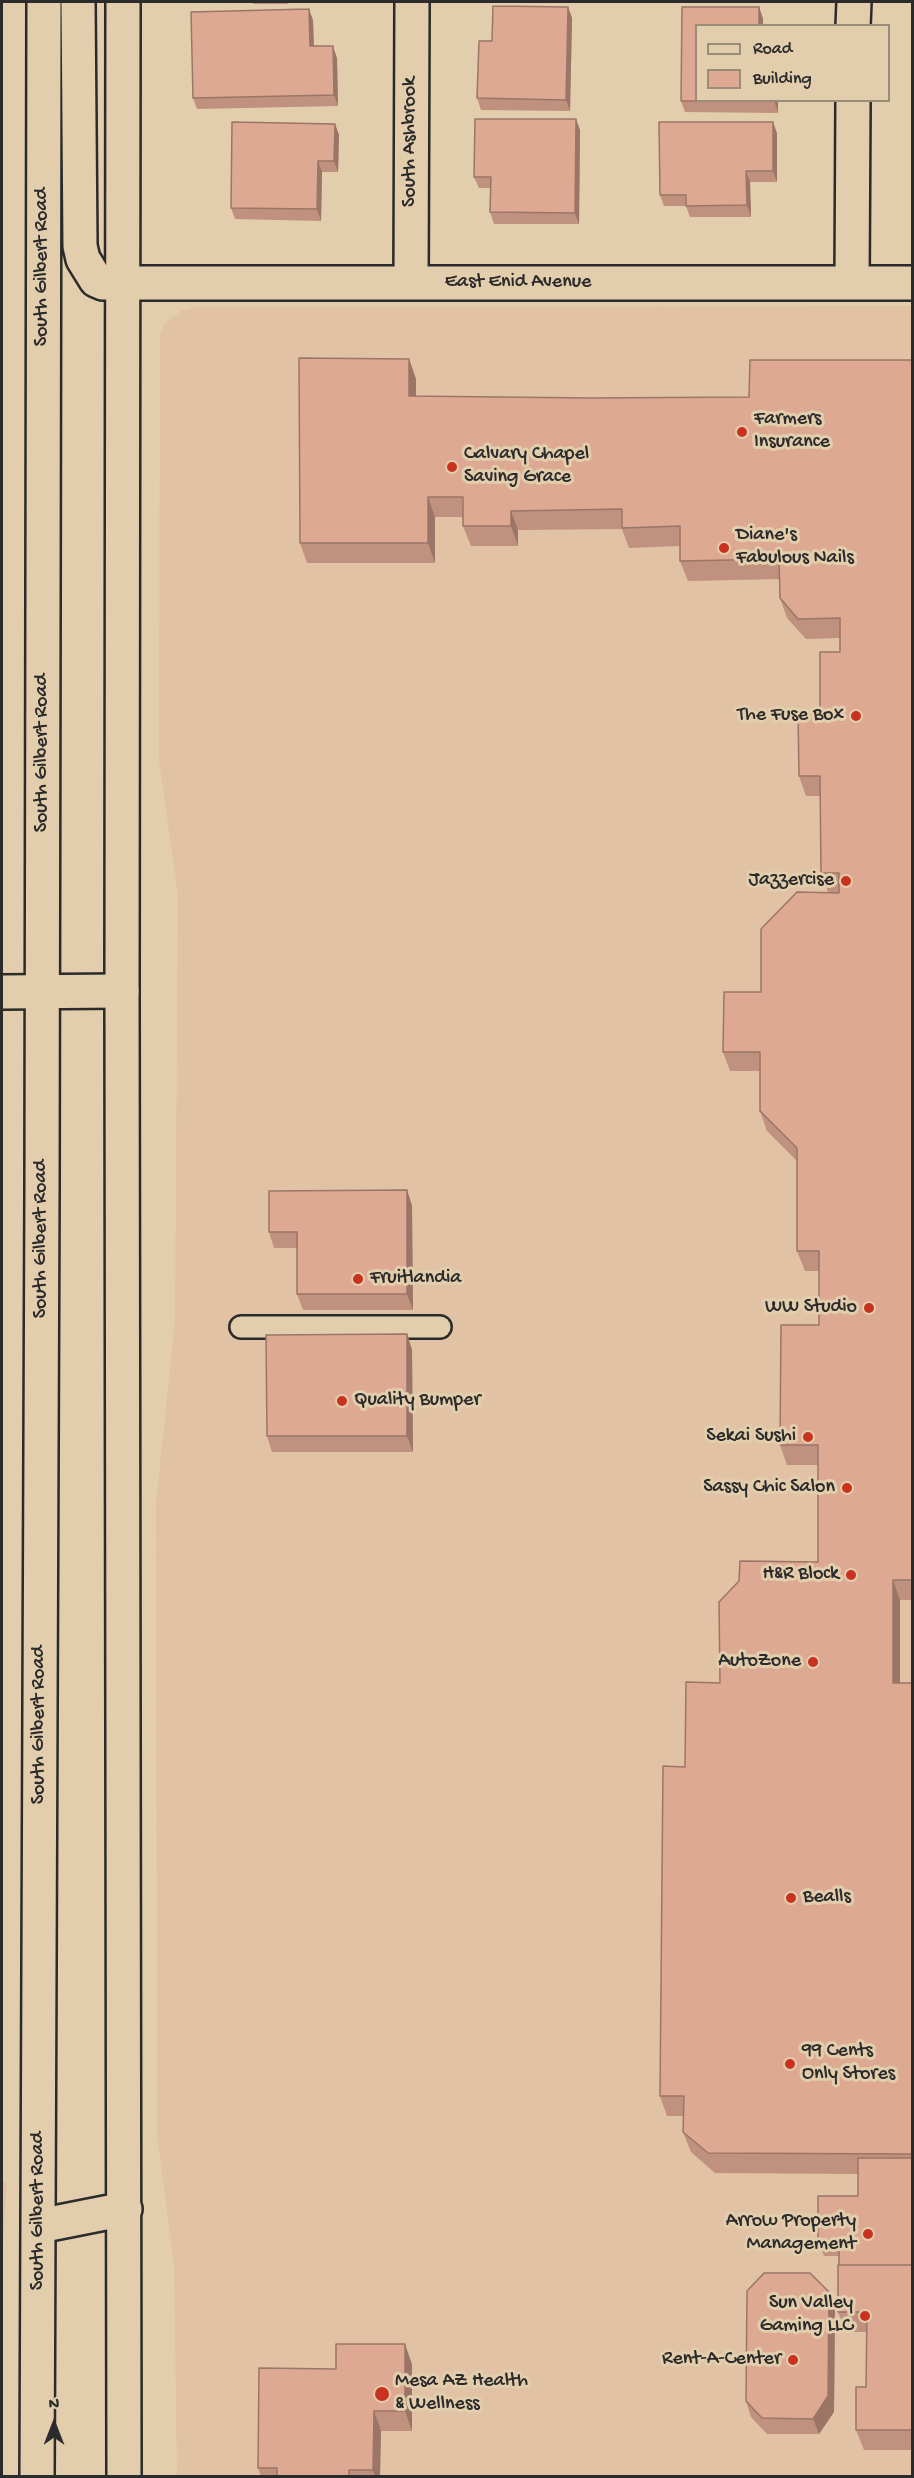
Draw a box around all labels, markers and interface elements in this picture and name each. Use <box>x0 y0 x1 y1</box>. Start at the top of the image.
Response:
legend <box>695 24 890 102</box>
text: Road <box>753 39 792 60</box>
text: Building <box>753 69 812 90</box>
street label: South Ashbrook <box>399 77 423 207</box>
street label: South Gilbert Road <box>31 188 55 346</box>
street label: East Enid Avenue <box>445 271 591 295</box>
place label: Farmers Insurance <box>754 408 830 455</box>
marker: Farmers Insurance <box>735 425 749 439</box>
place label: Calvary Chapel Saving Grace <box>464 443 589 490</box>
marker: Calvary Chapel Saving Grace <box>445 460 459 474</box>
place label: Diane's Fabulous Nails <box>736 524 854 571</box>
marker: Diane's Fabulous Nails <box>717 541 731 555</box>
street label: South Gilbert Road <box>31 674 55 832</box>
place label: The Fuse Box <box>737 704 844 728</box>
marker: The Fuse Box <box>849 709 863 723</box>
place label: Jazzercise <box>748 869 834 893</box>
marker: Jazzercise <box>839 874 853 888</box>
street label: South Gilbert Road <box>30 1160 54 1318</box>
place label: Fruitlandia <box>370 1267 461 1291</box>
marker: Fruitlandia <box>351 1272 365 1286</box>
place label: WW Studio <box>765 1296 857 1320</box>
marker: WW Studio <box>862 1301 876 1315</box>
place label: Quality Bumper <box>354 1389 480 1413</box>
marker: Quality Bumper <box>335 1394 349 1408</box>
place label: Sekai Sushi <box>706 1425 796 1449</box>
marker: Sekai Sushi <box>801 1430 815 1444</box>
place label: Sassy Chic Salon <box>703 1476 835 1500</box>
marker: Sassy Chic Salon <box>840 1481 854 1495</box>
place label: H&R Block <box>762 1563 839 1587</box>
marker: H&R Block <box>844 1568 858 1582</box>
street label: South Gilbert Road <box>28 1646 52 1804</box>
place label: AutoZone <box>718 1650 801 1674</box>
marker: AutoZone <box>806 1655 820 1669</box>
place label: Bealls <box>803 1886 851 1910</box>
marker: Bealls <box>784 1891 798 1905</box>
place label: 99 Cents Only Stores <box>802 2040 895 2087</box>
marker: 99 Cents Only Stores <box>783 2057 797 2071</box>
street label: South Gilbert Road <box>27 2132 51 2290</box>
place label: Arrow Property Management <box>726 2210 856 2257</box>
marker: Arrow Property Management <box>861 2227 875 2241</box>
place label: Sun Valley Gaming LLC <box>760 2292 853 2339</box>
marker: Sun Valley Gaming LLC <box>858 2309 872 2323</box>
place label: Rent-A-Center <box>662 2348 781 2372</box>
marker: Rent-A-Center <box>786 2353 800 2367</box>
place label: Mesa AZ Health & Wellness <box>395 2370 528 2417</box>
marker: Mesa AZ Health & Wellness <box>373 2385 391 2403</box>
north arrow <box>24 2394 84 2454</box>
text: N <box>49 2396 59 2415</box>

